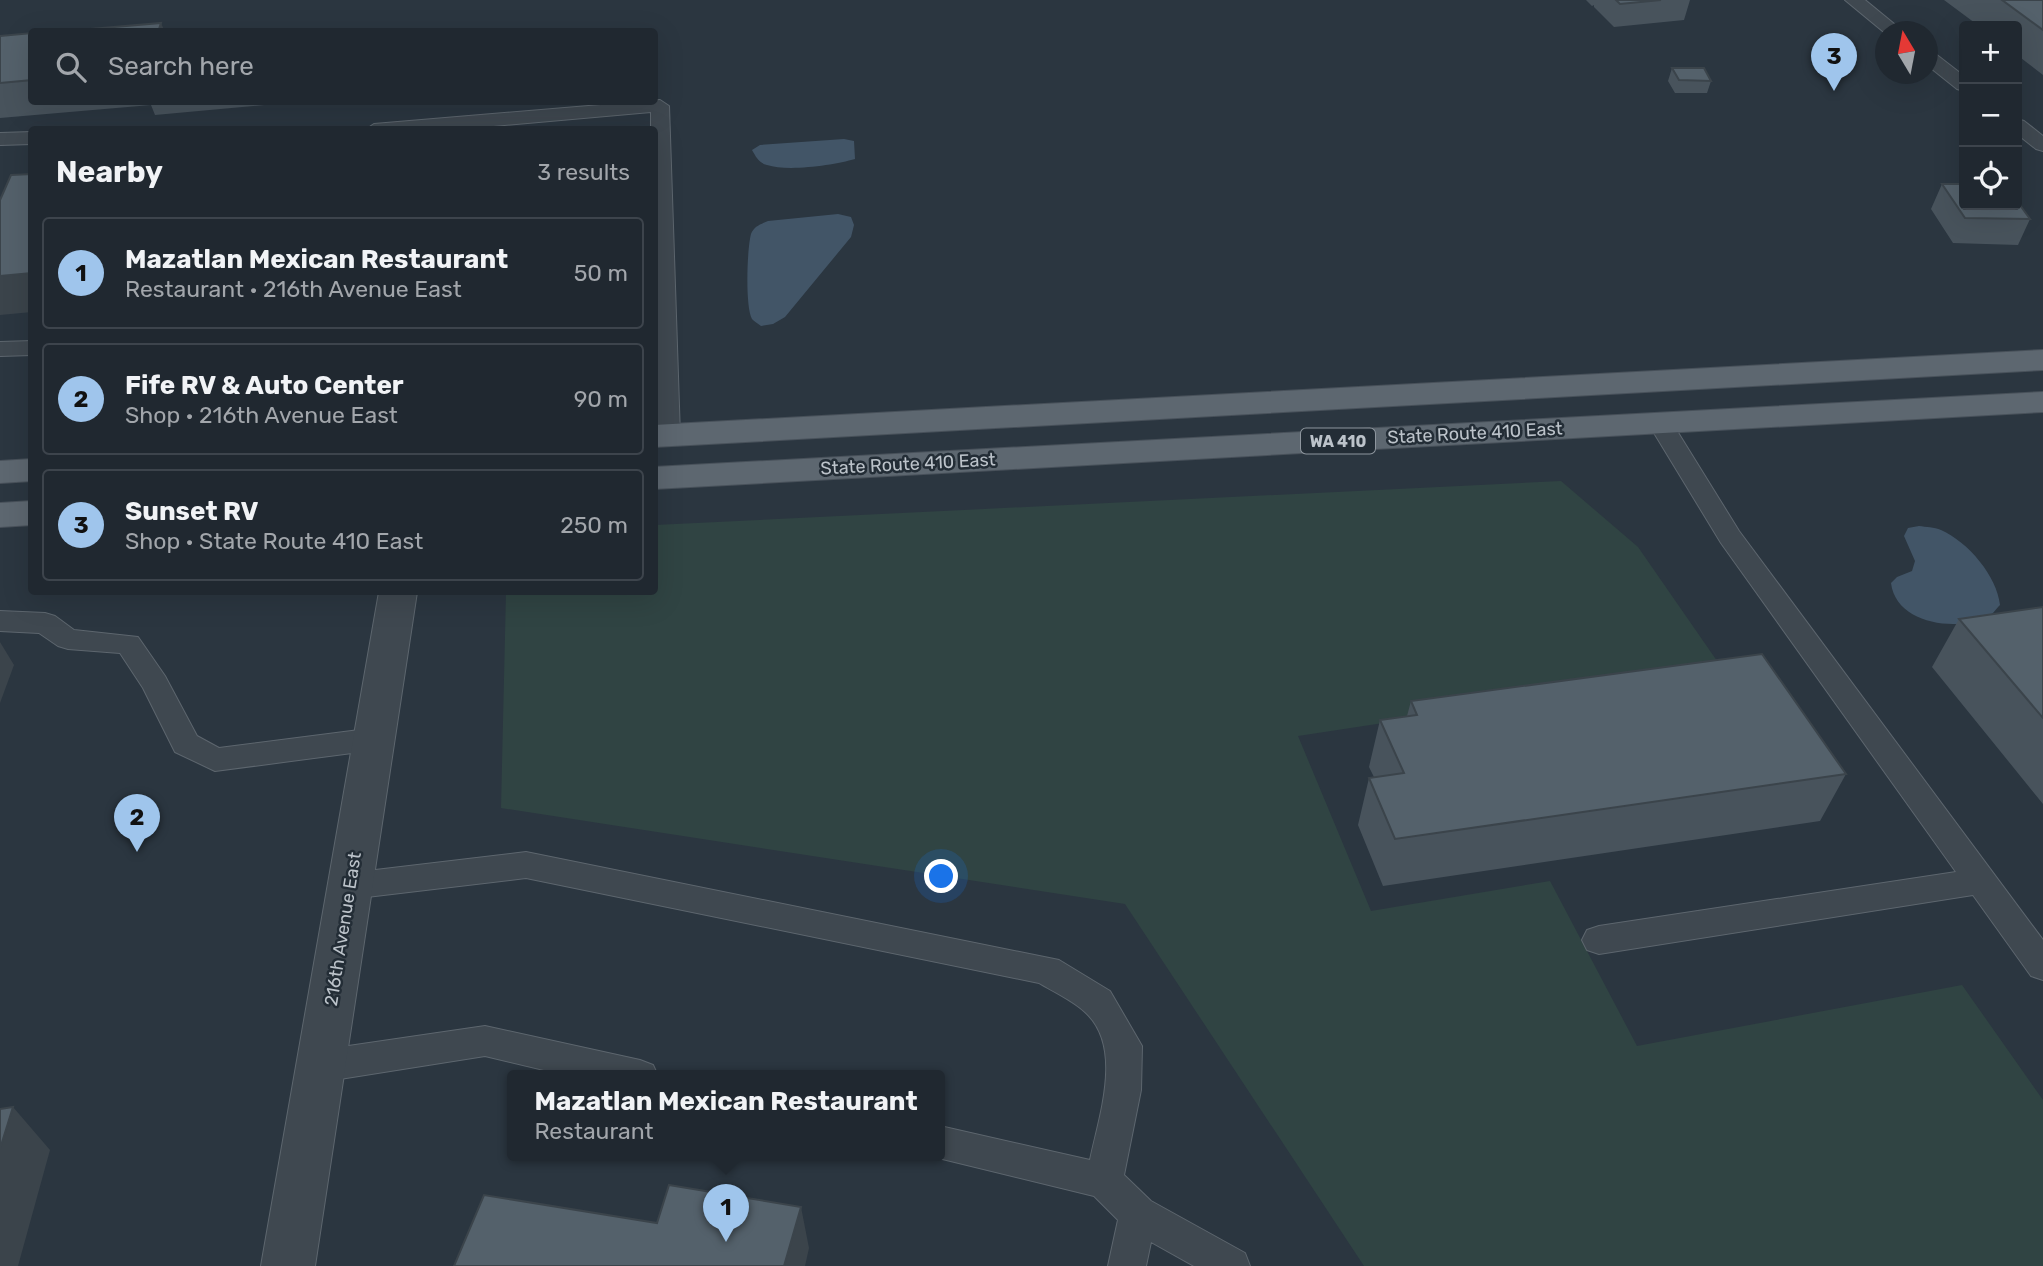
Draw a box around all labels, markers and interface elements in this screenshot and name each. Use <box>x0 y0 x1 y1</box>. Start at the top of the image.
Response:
north arrow <box>1875 21 1938 84</box>
map controls <box>1959 21 2022 210</box>
button: + <box>1959 21 2022 84</box>
search box <box>28 28 658 105</box>
pin: 3 <box>1811 33 1857 91</box>
icon: search <box>52 48 90 86</box>
text: Search here <box>108 51 254 82</box>
button: − <box>1959 84 2022 147</box>
button: locate <box>1959 147 2022 210</box>
text: Nearby <box>56 154 163 190</box>
text: 3 results <box>537 158 630 186</box>
text: Mazatlan Mexican Restaurant <box>125 244 508 275</box>
text: 1 <box>75 259 87 287</box>
text: 50 m <box>574 259 628 287</box>
text: Restaurant · 216th Avenue East <box>125 275 462 303</box>
text: Fife RV & Auto Center <box>125 370 404 401</box>
text: 2 <box>74 385 88 413</box>
text: 90 m <box>574 385 628 413</box>
text: Shop · 216th Avenue East <box>125 401 398 429</box>
street label: State Route 410 East <box>1387 417 1563 449</box>
road number: WA 410 <box>1301 428 1375 454</box>
street label: State Route 410 East <box>820 448 996 480</box>
text: Sunset RV <box>125 496 259 527</box>
text: 3 <box>73 511 89 539</box>
text: 250 m <box>560 511 628 539</box>
text: Shop · State Route 410 East <box>125 527 423 555</box>
pin: 2 <box>114 794 160 852</box>
street label: 216th Avenue East <box>320 850 366 1008</box>
your location <box>924 859 958 893</box>
popup <box>507 1070 945 1161</box>
text: Mazatlan Mexican Restaurant <box>534 1086 918 1117</box>
text: Restaurant <box>534 1117 653 1145</box>
pin: 1 <box>703 1184 749 1242</box>

